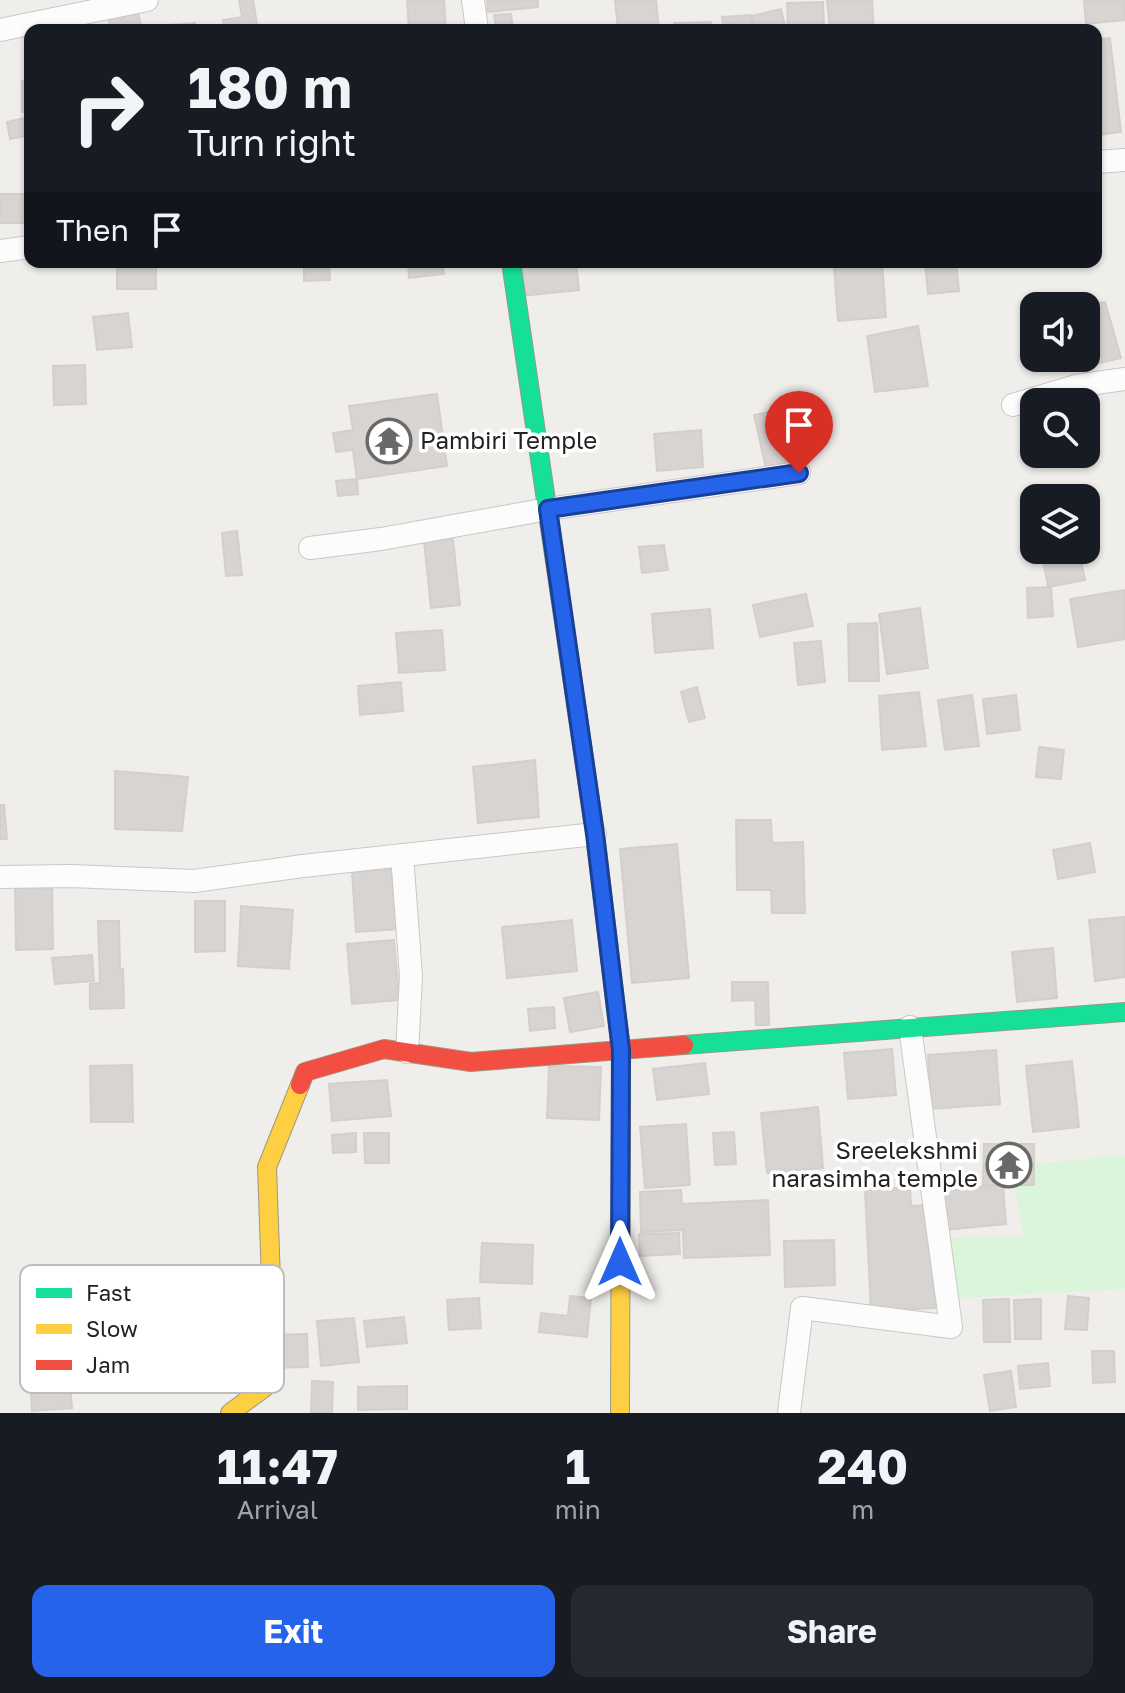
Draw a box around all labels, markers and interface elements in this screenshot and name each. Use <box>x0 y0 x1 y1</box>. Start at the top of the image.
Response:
text: 180 m <box>188 53 352 120</box>
icon: right <box>56 56 160 160</box>
text: Turn right <box>188 121 356 164</box>
icon: arrive <box>145 208 189 252</box>
text: Then <box>56 212 129 248</box>
map controls <box>1020 292 1100 564</box>
button: sound <box>1020 292 1100 372</box>
button: search <box>1020 388 1100 468</box>
pin <box>765 391 833 473</box>
icon: arrive <box>777 403 821 447</box>
temple icon: Pambiri Temple <box>365 417 413 465</box>
place label: Pambiri Temple <box>420 425 597 454</box>
button: layers <box>1020 484 1100 564</box>
place label: Sreelekshmi narasimha temple <box>771 1135 978 1192</box>
temple icon: Sreelekshmi narasimha temple <box>985 1141 1033 1189</box>
position arrow <box>578 1220 662 1304</box>
legend <box>20 1265 284 1393</box>
text: Fast <box>86 1279 132 1306</box>
text: Slow <box>86 1315 138 1342</box>
text: Jam <box>86 1351 130 1378</box>
text: 11:47 <box>217 1437 338 1495</box>
text: 1 <box>565 1437 590 1495</box>
text: 240 <box>818 1437 908 1495</box>
text: Arrival <box>237 1494 318 1525</box>
text: min <box>555 1494 601 1525</box>
text: m <box>851 1494 874 1525</box>
button: Exit <box>32 1585 555 1677</box>
button: Share <box>571 1585 1093 1677</box>

